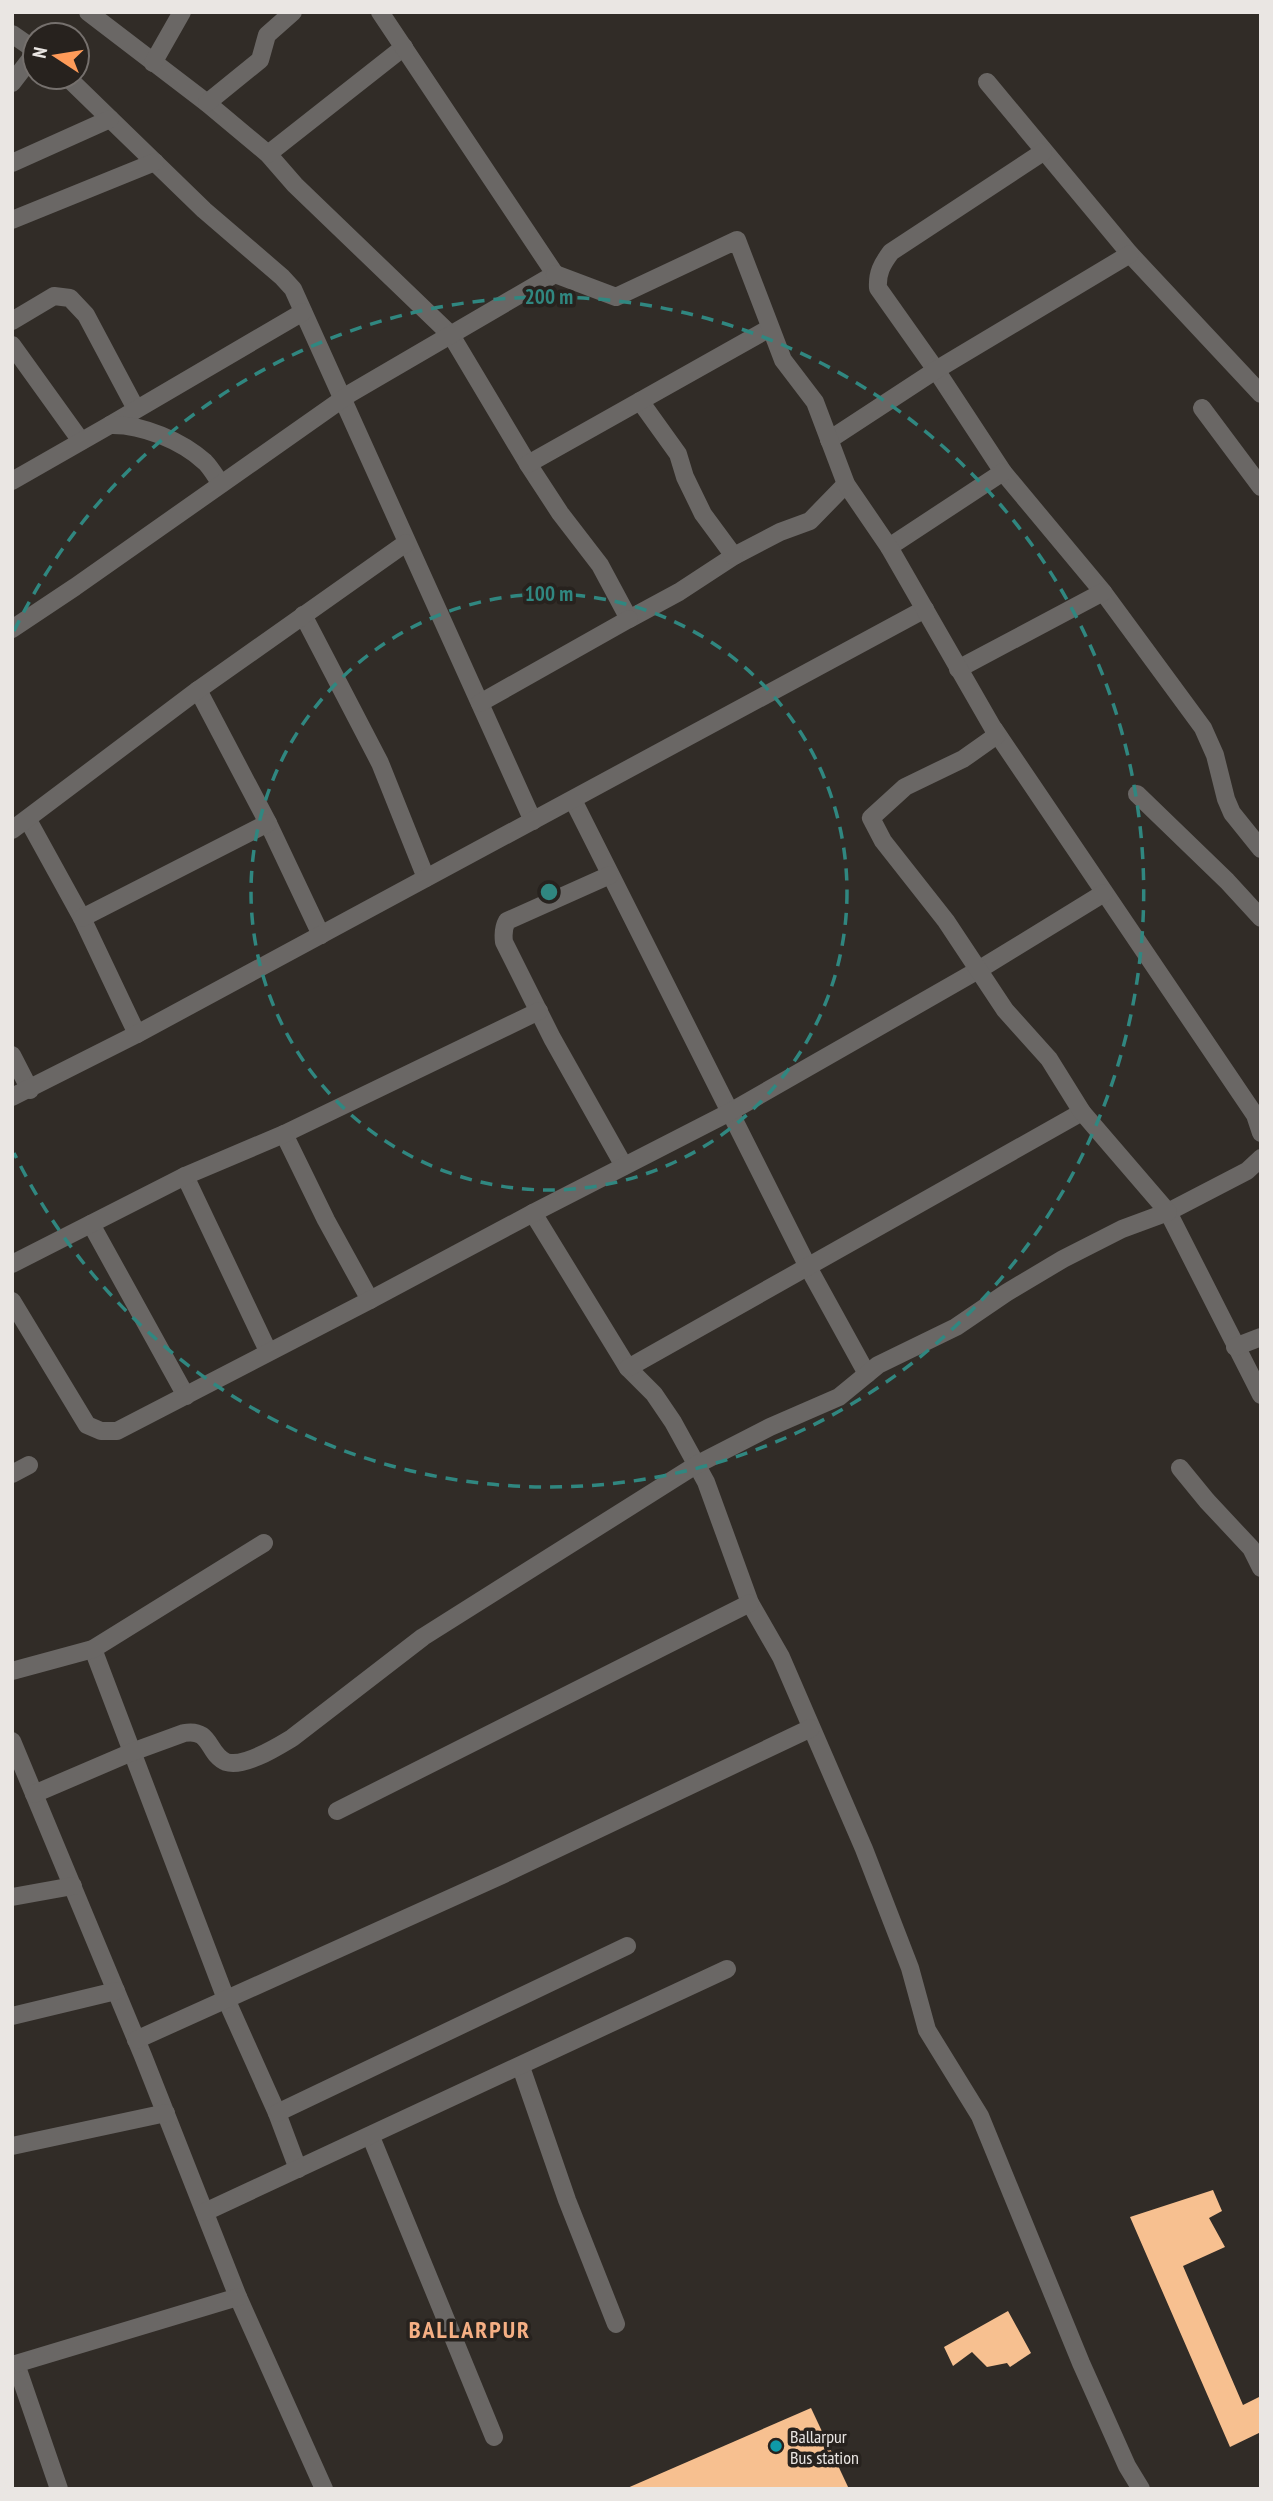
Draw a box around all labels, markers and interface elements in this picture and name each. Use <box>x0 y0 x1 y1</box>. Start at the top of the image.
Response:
north arrow <box>21 21 91 91</box>
text: N <box>27 45 52 60</box>
text: 200 m <box>525 283 573 310</box>
text: 100 m <box>525 580 573 607</box>
centre of rings <box>537 880 561 904</box>
district label: BALLARPUR <box>409 2314 531 2345</box>
place label: Ballarpur Bus station <box>790 2425 859 2469</box>
marker: Ballarpur Bus station <box>768 2438 784 2454</box>

